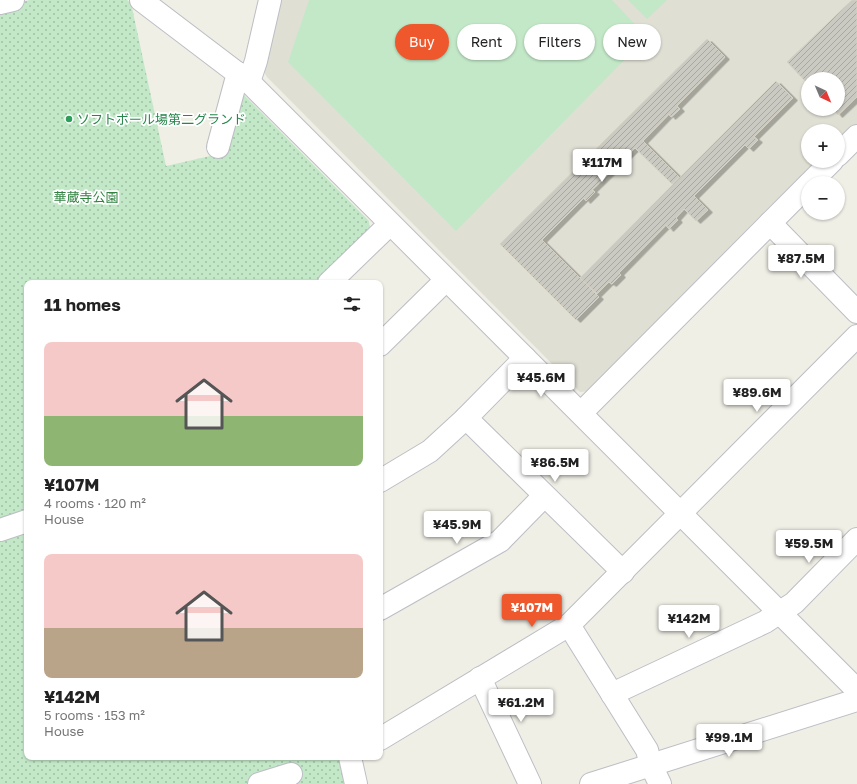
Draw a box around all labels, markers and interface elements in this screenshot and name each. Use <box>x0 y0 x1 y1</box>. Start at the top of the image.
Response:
chip: Buy <box>395 24 449 60</box>
chip: Rent <box>457 24 516 60</box>
chip: Filters <box>524 24 595 60</box>
chip: New <box>603 24 661 60</box>
north arrow <box>801 72 845 116</box>
map controls <box>801 72 845 220</box>
place label: ソフトボール場第二グランド <box>77 111 246 127</box>
marker: ソフトボール場第二グランド <box>64 114 74 124</box>
button: + <box>801 124 845 168</box>
pin: ¥117M <box>574 149 630 183</box>
text: ¥117M <box>582 154 622 170</box>
button: − <box>801 176 845 220</box>
park label: 華蔵寺公園 <box>53 189 119 205</box>
pin: ¥87.5M <box>768 245 834 279</box>
text: ¥87.5M <box>777 250 825 266</box>
icon: filters <box>341 293 363 315</box>
text: 11 homes <box>44 294 121 315</box>
pin: ¥45.6M <box>508 364 574 398</box>
icon: home <box>168 368 240 440</box>
text: ¥45.6M <box>517 369 565 385</box>
pin: ¥89.6M <box>724 379 790 413</box>
text: ¥89.6M <box>732 384 782 400</box>
pin: ¥86.5M <box>522 449 588 483</box>
text: ¥86.5M <box>531 454 579 470</box>
text: ¥107M <box>44 474 99 495</box>
text: 4 rooms · 120 m² <box>44 495 146 511</box>
text: House <box>44 511 84 527</box>
pin: ¥45.9M <box>424 511 490 545</box>
text: ¥45.9M <box>433 516 481 532</box>
pin: ¥59.5M <box>776 530 842 564</box>
text: ¥59.5M <box>785 535 833 551</box>
icon: home <box>168 580 240 652</box>
pin: ¥107M <box>504 594 560 628</box>
text: ¥107M <box>511 599 553 615</box>
pin: ¥142M <box>661 605 717 639</box>
text: ¥142M <box>668 610 710 626</box>
text: ¥142M <box>44 686 100 707</box>
pin: ¥61.2M <box>488 689 554 723</box>
text: ¥61.2M <box>497 694 545 710</box>
text: 5 rooms · 153 m² <box>44 707 145 723</box>
text: House <box>44 723 84 739</box>
pin: ¥99.1M <box>696 724 762 758</box>
text: ¥99.1M <box>705 729 753 745</box>

